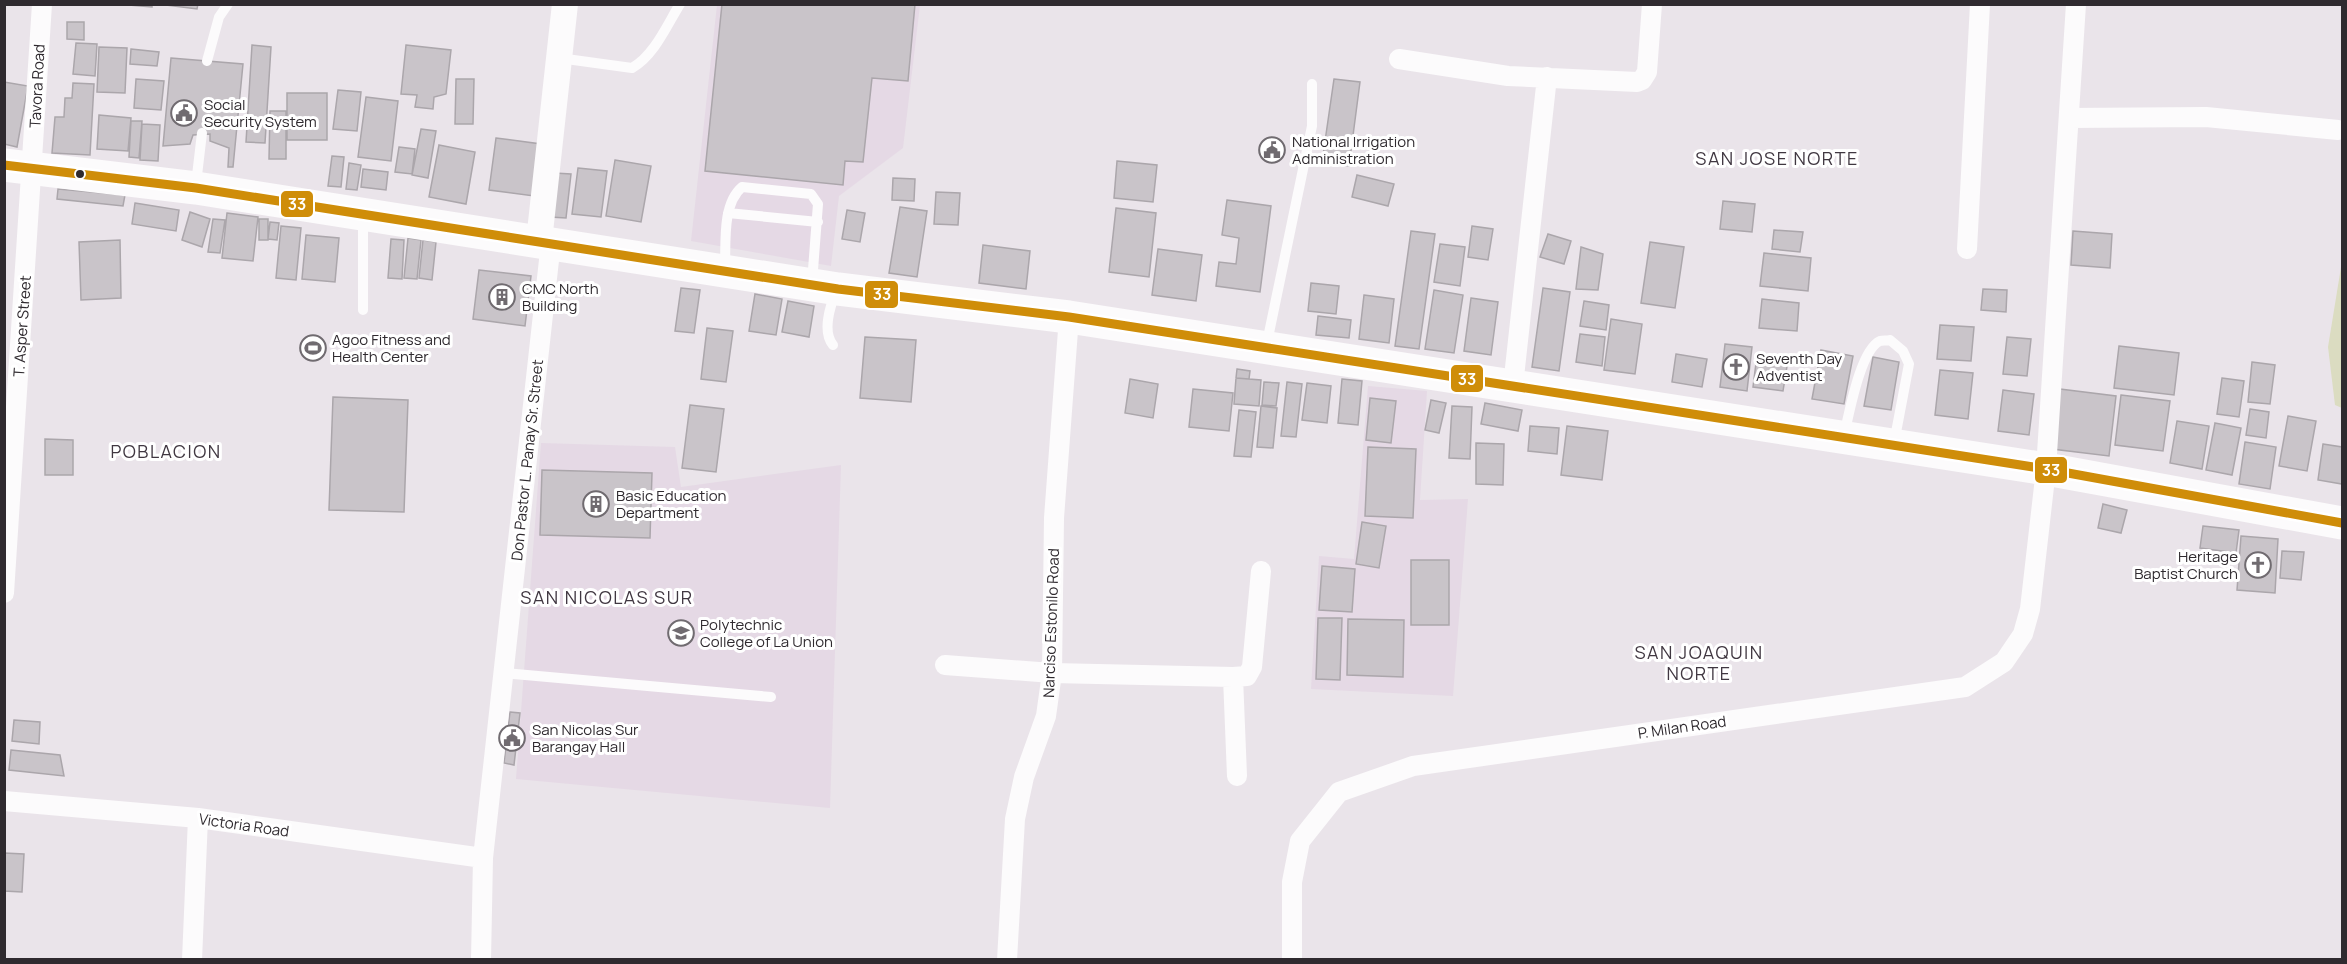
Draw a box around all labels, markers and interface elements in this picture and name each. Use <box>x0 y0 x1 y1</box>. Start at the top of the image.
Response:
street label: Tavora Road <box>24 43 50 129</box>
place label: Social Security System <box>204 94 317 132</box>
public building icon: Social Security System <box>169 98 199 128</box>
place label: National Irrigation Administration <box>1292 131 1415 169</box>
public building icon: National Irrigation Administration <box>1257 135 1287 165</box>
district label: SAN JOSE NORTE <box>1695 146 1859 170</box>
unlabelled marker <box>74 168 86 180</box>
line badge: 33 <box>280 190 314 218</box>
text: 33 <box>288 193 306 215</box>
street label: T. Asper Street <box>8 275 36 377</box>
place label: CMC North Building <box>522 278 599 316</box>
line badge: 33 <box>864 280 899 309</box>
building icon: CMC North Building <box>487 282 517 312</box>
text: 33 <box>873 283 891 305</box>
place label: Agoo Fitness and Health Center <box>332 329 451 367</box>
sports icon: Agoo Fitness and Health Center <box>298 333 328 363</box>
place label: Seventh Day Adventist <box>1756 348 1842 386</box>
church icon: Seventh Day Adventist <box>1721 352 1751 382</box>
street label: Don Pastor L. Panay Sr. Street <box>506 358 548 562</box>
line badge: 33 <box>1450 364 1484 393</box>
text: 33 <box>1458 368 1476 390</box>
district label: POBLACION <box>110 439 222 463</box>
line badge: 33 <box>2034 456 2068 484</box>
text: 33 <box>2042 459 2060 481</box>
place label: Basic Education Department <box>616 485 727 523</box>
building icon: Basic Education Department <box>581 489 611 519</box>
place label: Heritage Baptist Church <box>2134 546 2238 584</box>
street label: Narciso Estonilo Road <box>1038 548 1064 698</box>
church icon: Heritage Baptist Church <box>2243 550 2273 580</box>
district label: SAN NICOLAS SUR <box>520 585 694 609</box>
place label: Polytechnic College of La Union <box>700 614 833 652</box>
school or university icon: Polytechnic College of La Union <box>666 618 696 648</box>
district label: SAN JOAQUIN NORTE <box>1634 640 1764 685</box>
street label: P. Milan Road <box>1637 710 1727 744</box>
place label: San Nicolas Sur Barangay Hall <box>532 719 639 757</box>
public building icon: San Nicolas Sur Barangay Hall <box>497 723 527 753</box>
street label: Victoria Road <box>198 808 290 842</box>

